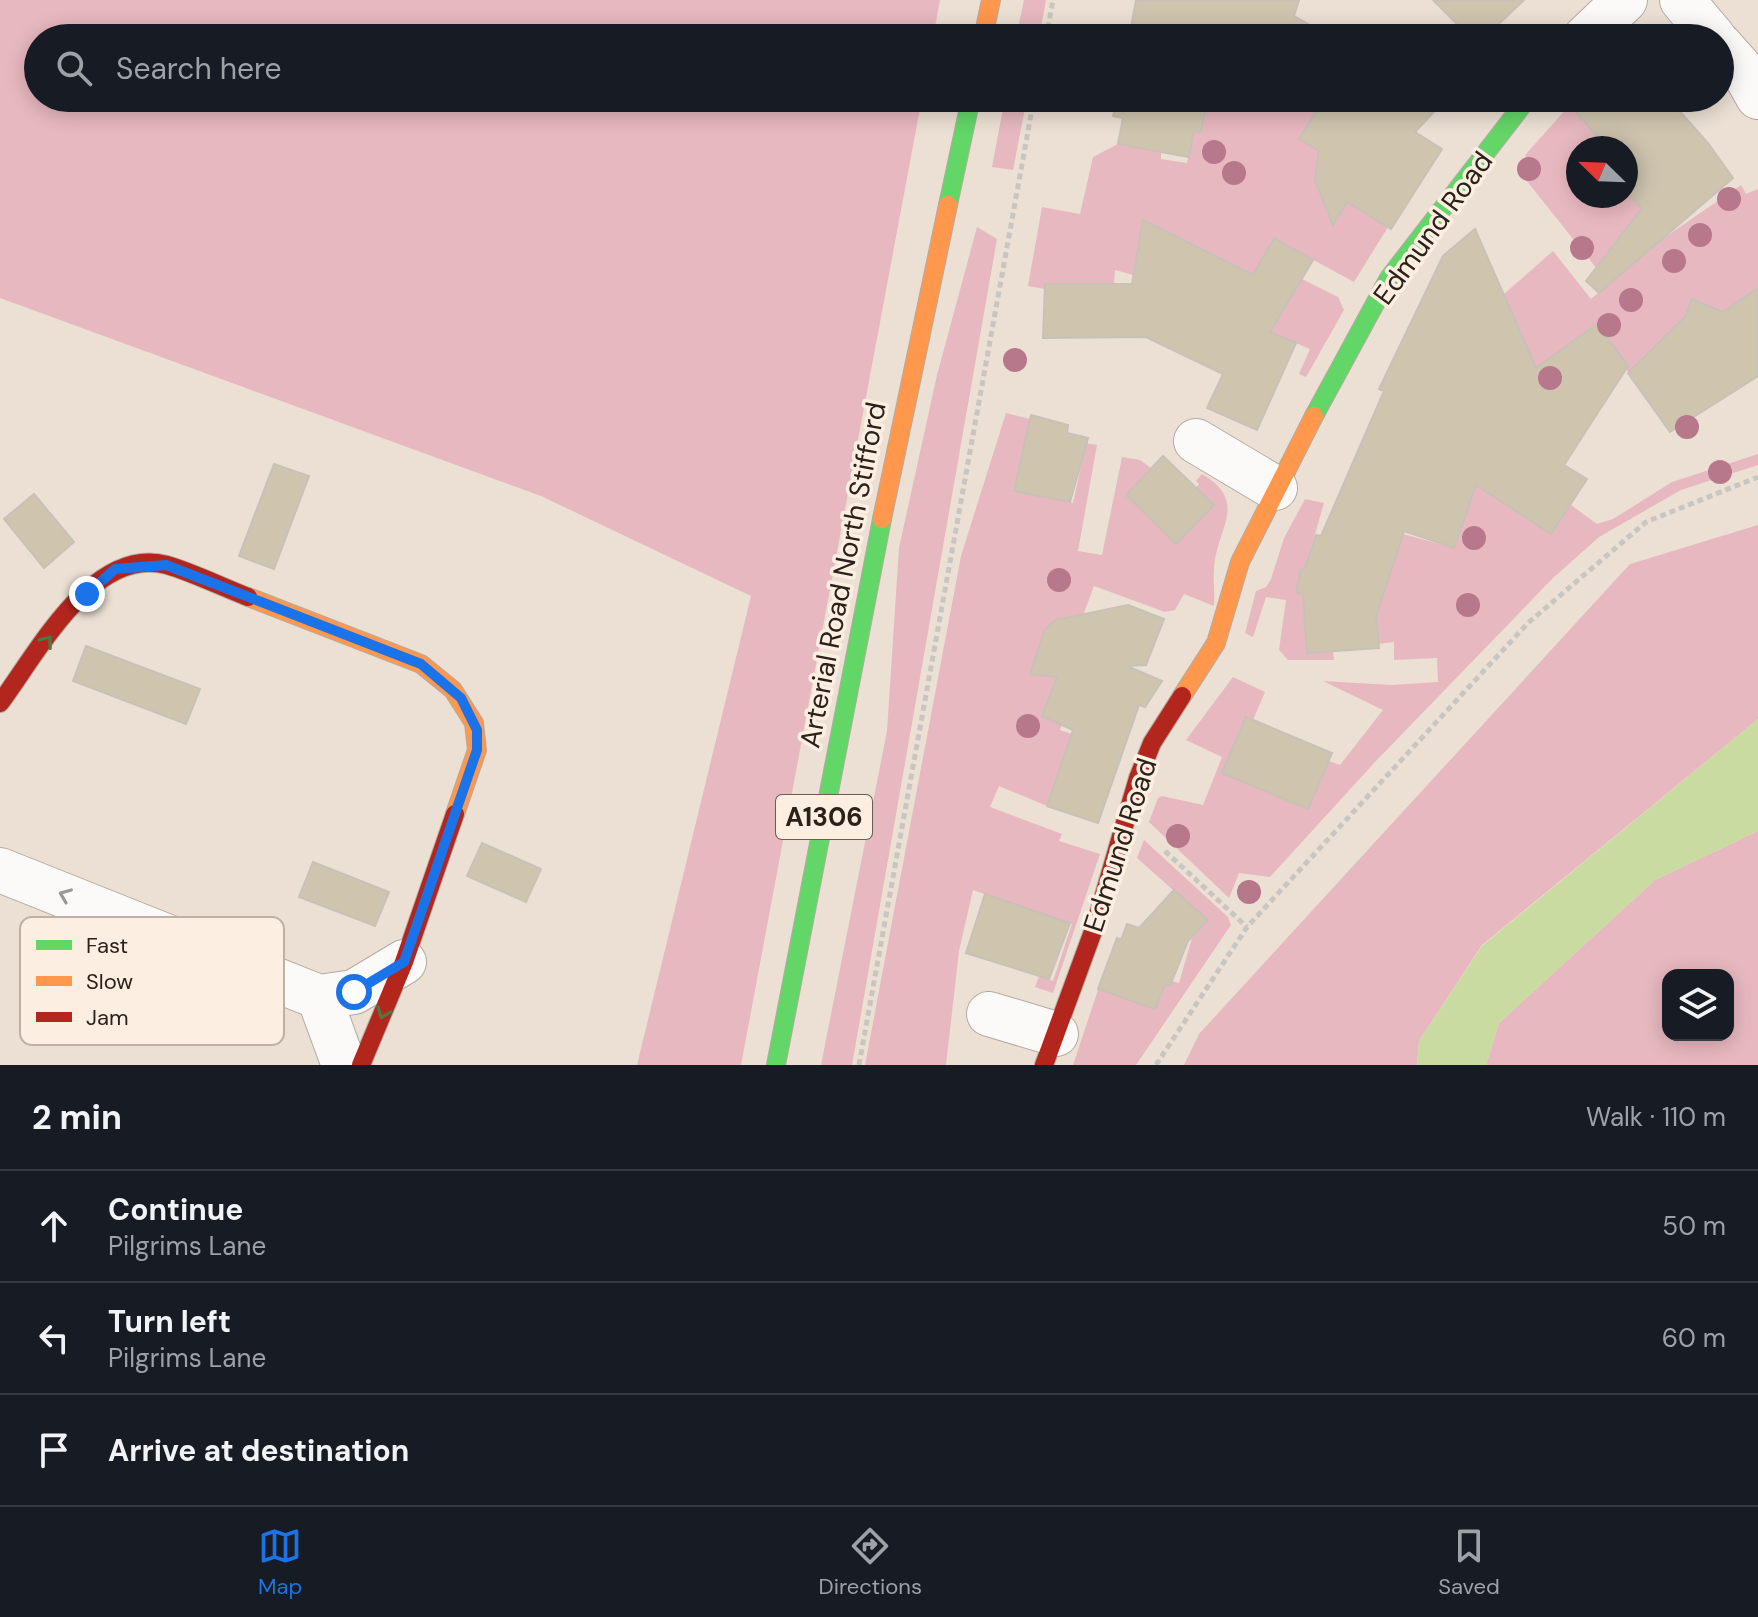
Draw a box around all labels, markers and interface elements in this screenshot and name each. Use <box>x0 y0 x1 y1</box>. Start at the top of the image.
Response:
search box <box>24 24 1734 112</box>
icon: search <box>52 46 96 90</box>
text: Search here <box>116 49 282 88</box>
north arrow <box>1566 136 1638 208</box>
street label: Edmund Road <box>1365 144 1501 312</box>
street label: Arterial Road North Stifford <box>791 399 895 751</box>
route end <box>69 576 105 612</box>
one-way arrow <box>38 636 52 650</box>
street label: Edmund Road <box>1074 753 1166 937</box>
road number: A1306 <box>776 795 872 839</box>
one-way arrow <box>59 889 73 905</box>
legend <box>20 917 284 1045</box>
text: Fast <box>86 931 128 960</box>
text: Slow <box>86 967 133 996</box>
map controls <box>1662 969 1734 1041</box>
button: layers <box>1662 969 1734 1041</box>
route start <box>336 974 372 1010</box>
text: Jam <box>86 1003 129 1032</box>
one-way arrow <box>376 1005 392 1019</box>
text: 2 min <box>32 1095 122 1140</box>
text: Walk · 110 m <box>1586 1100 1726 1134</box>
text: Continue <box>108 1190 243 1229</box>
icon: ahead <box>32 1204 76 1248</box>
text: 50 m <box>1662 1209 1726 1243</box>
text: Pilgrims Lane <box>108 1229 266 1263</box>
text: Turn left <box>108 1302 231 1341</box>
icon: left <box>32 1316 76 1360</box>
text: 60 m <box>1662 1321 1726 1355</box>
text: Pilgrims Lane <box>108 1341 266 1375</box>
icon: arrive <box>32 1428 76 1472</box>
text: Arrive at destination <box>108 1431 409 1470</box>
tab: Map <box>258 1524 302 1601</box>
tab: Directions <box>819 1524 922 1601</box>
tab: Saved <box>1438 1524 1500 1601</box>

